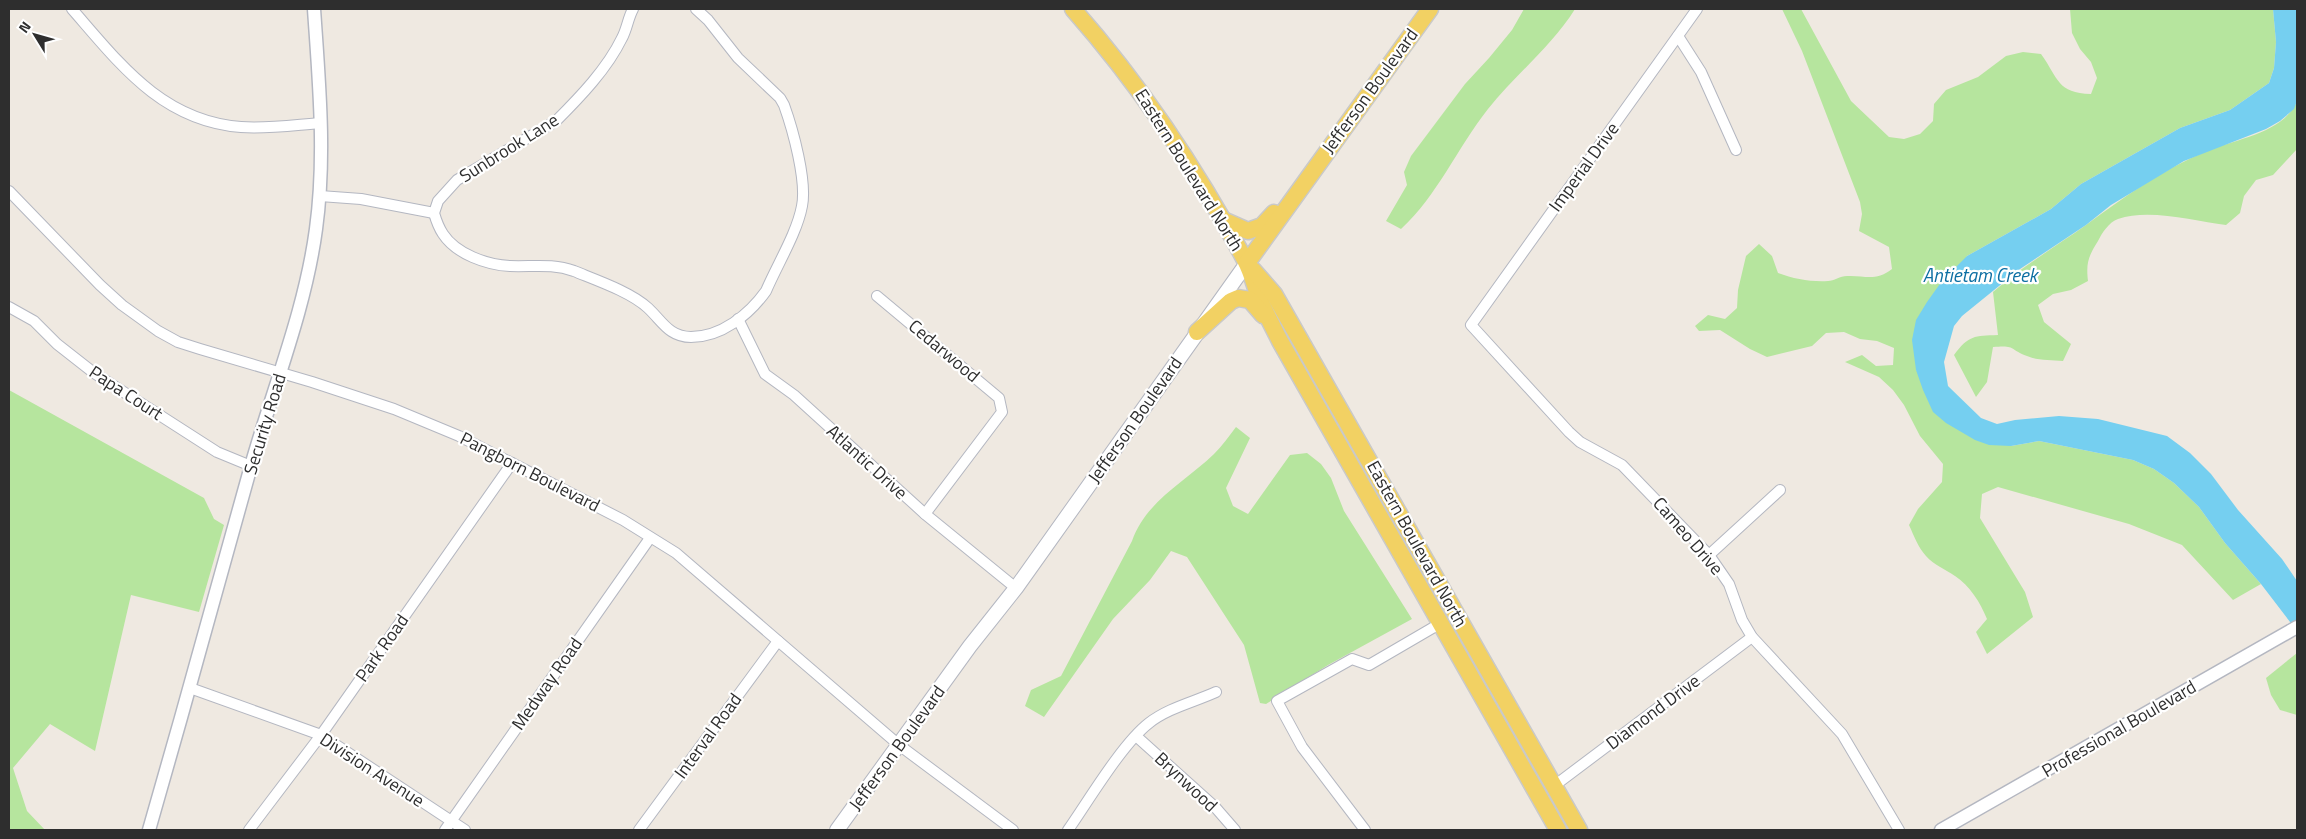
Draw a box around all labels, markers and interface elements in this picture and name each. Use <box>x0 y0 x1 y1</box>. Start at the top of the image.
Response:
north arrow <box>10 10 60 60</box>
text: N <box>13 17 36 37</box>
street label: Jefferson Boulevard <box>1315 22 1424 159</box>
street label: Eastern Boulevard North <box>1129 83 1250 256</box>
street label: Sunbrook Lane <box>454 106 564 189</box>
street label: Imperial Drive <box>1542 116 1625 217</box>
water label: Antietam Creek <box>1923 260 2040 289</box>
street label: Cedarwood <box>903 313 986 388</box>
street label: Jefferson Boulevard <box>1081 351 1188 489</box>
street label: Papa Court <box>84 359 169 427</box>
street label: Security Road <box>236 370 293 478</box>
street label: Atlantic Drive <box>821 418 914 505</box>
street label: Pangborn Boulevard <box>456 425 605 518</box>
street label: Eastern Boulevard North <box>1360 456 1474 632</box>
street label: Cameo Drive <box>1647 491 1730 581</box>
street label: Park Road <box>348 608 415 687</box>
street label: Medway Road <box>505 632 589 736</box>
street label: Diamond Drive <box>1600 667 1705 756</box>
street label: Professional Boulevard <box>2036 673 2201 784</box>
street label: Jefferson Boulevard <box>842 679 951 816</box>
street label: Interval Road <box>667 687 748 784</box>
street label: Division Avenue <box>315 726 430 814</box>
street label: Brynwood <box>1149 745 1224 818</box>

